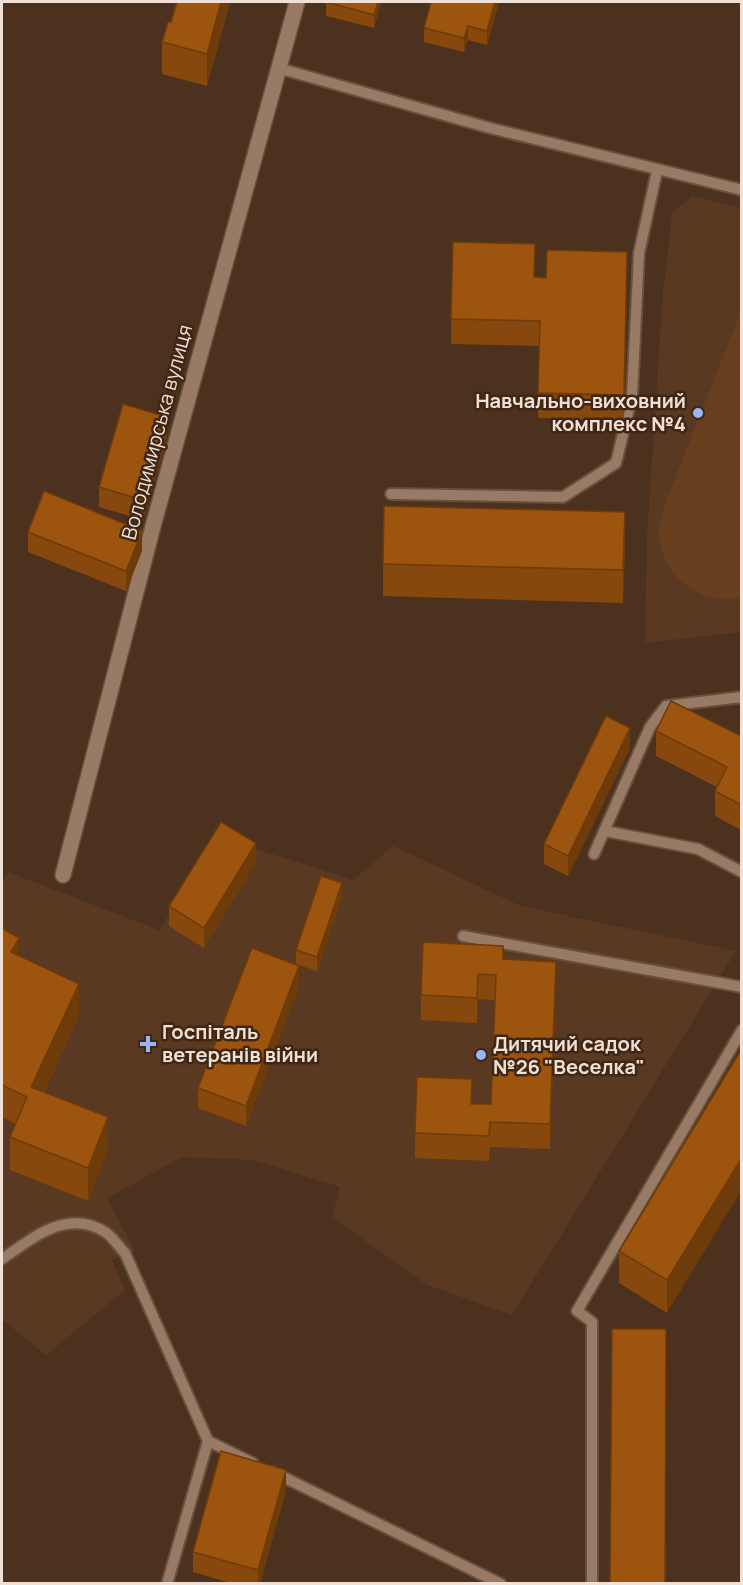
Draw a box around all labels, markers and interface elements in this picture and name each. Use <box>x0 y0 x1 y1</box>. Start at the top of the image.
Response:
street label: Володимирська вулиця <box>115 321 198 542</box>
place label: Навчально-виховний комплекс №4 <box>475 387 686 437</box>
marker: Навчально-виховний комплекс №4 <box>691 406 705 420</box>
place label: Госпіталь ветеранів війни <box>162 1018 318 1068</box>
place label: Дитячий садок №26 "Веселка" <box>493 1030 645 1080</box>
marker: Госпіталь ветеранів війни <box>139 1035 157 1053</box>
marker: Дитячий садок №26 "Веселка" <box>474 1048 488 1062</box>

